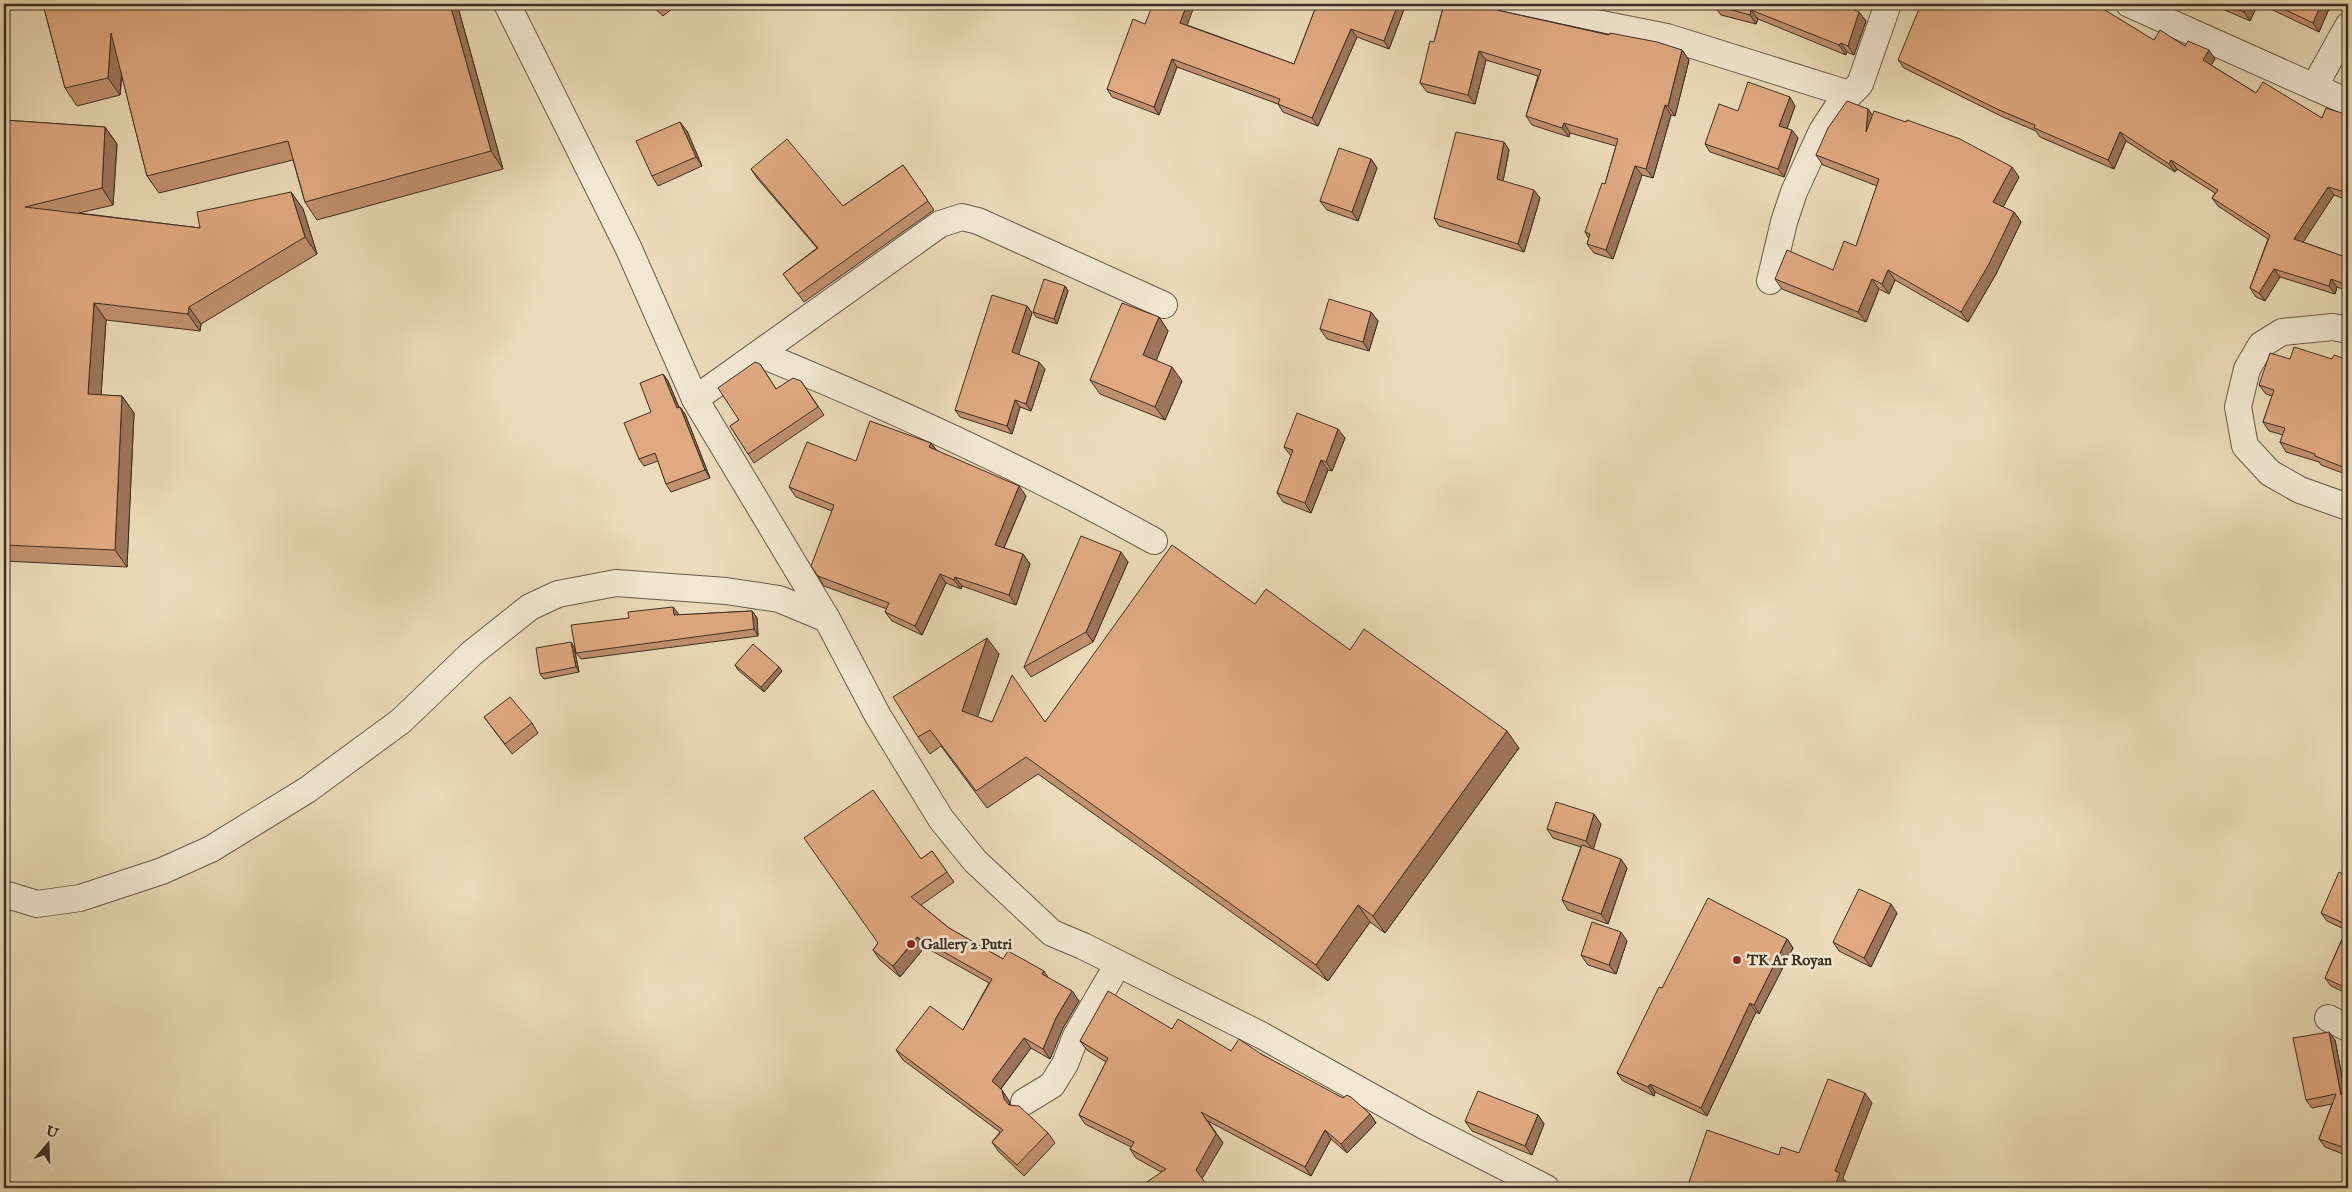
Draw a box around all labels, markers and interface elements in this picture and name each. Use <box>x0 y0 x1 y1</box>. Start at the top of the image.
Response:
place label: Gallery 2 Putri <box>921 935 1012 954</box>
marker: Gallery 2 Putri <box>905 938 917 950</box>
place label: TK Ar Royan <box>1746 951 1832 970</box>
marker: TK Ar Royan <box>1731 954 1743 966</box>
north arrow <box>22 1120 72 1170</box>
text: U <box>42 1122 62 1143</box>

